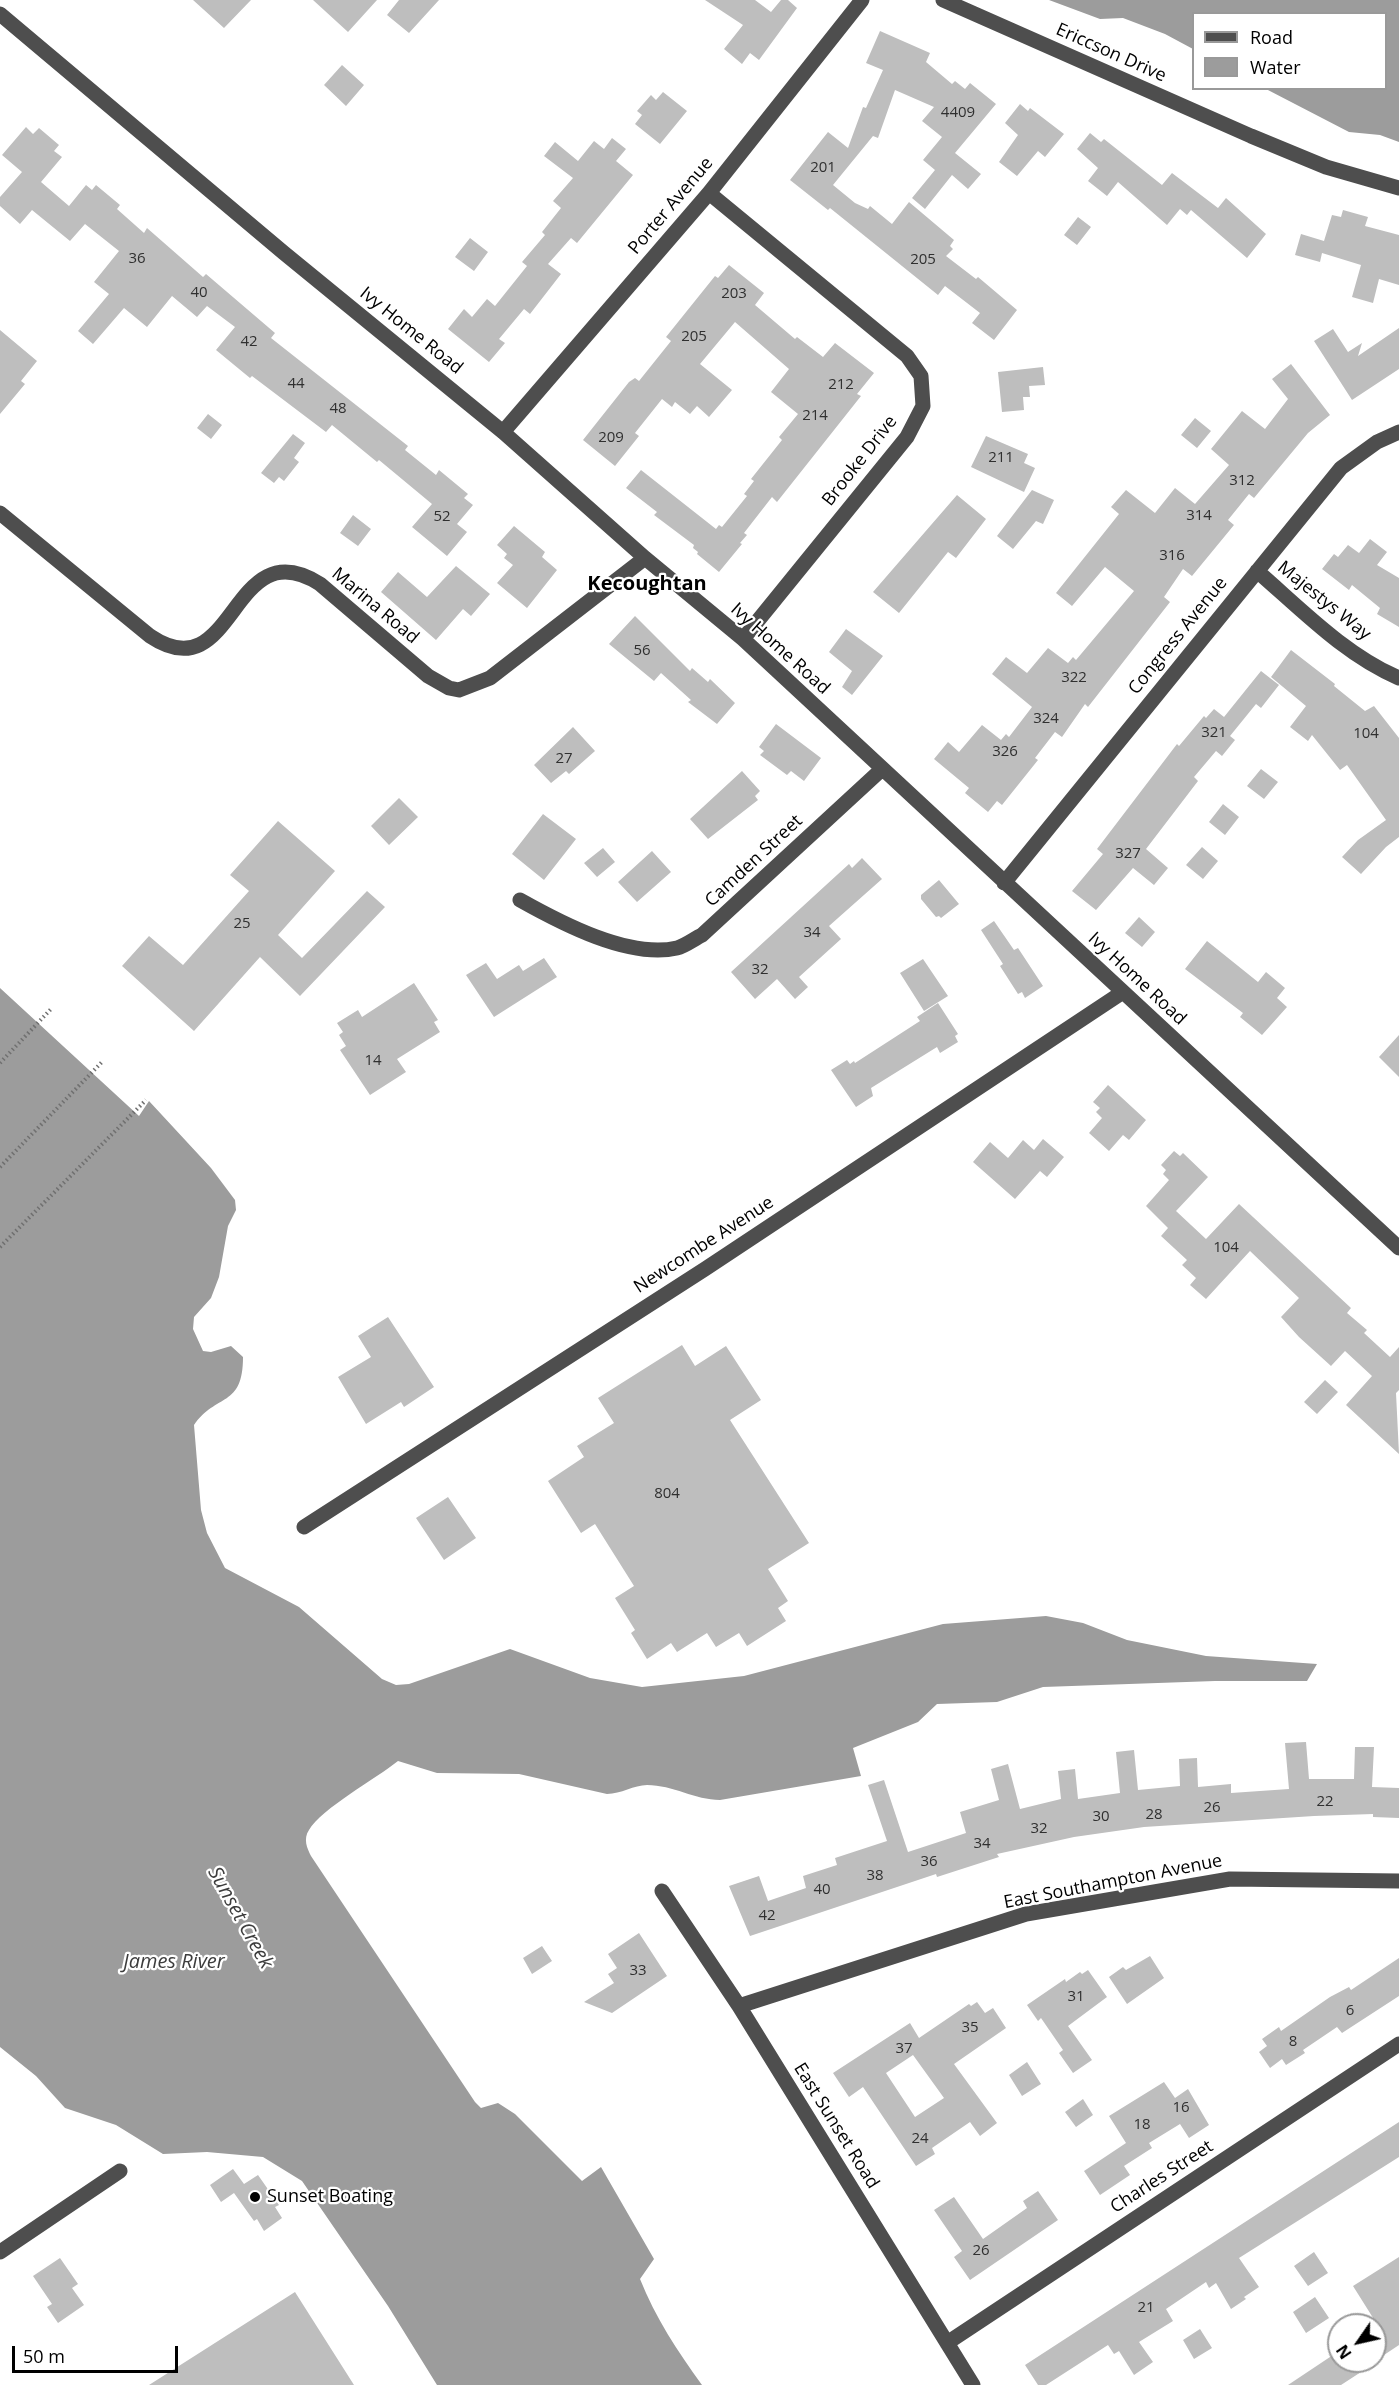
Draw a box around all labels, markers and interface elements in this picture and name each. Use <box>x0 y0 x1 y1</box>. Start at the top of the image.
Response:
legend <box>1192 12 1387 90</box>
street label: Ericcson Drive <box>1053 19 1169 87</box>
text: Road <box>1250 25 1293 49</box>
text: Water <box>1250 55 1301 79</box>
house number: 4409 <box>941 104 975 122</box>
street label: Porter Avenue <box>624 153 718 259</box>
house number: 201 <box>810 159 836 177</box>
house number: 36 <box>128 250 146 268</box>
house number: 205 <box>910 251 936 269</box>
street label: Ivy Home Road <box>355 283 467 379</box>
house number: 40 <box>190 284 208 302</box>
house number: 203 <box>721 285 747 303</box>
house number: 205 <box>681 328 707 346</box>
house number: 42 <box>240 333 258 351</box>
house number: 44 <box>287 375 305 393</box>
house number: 212 <box>828 376 854 394</box>
house number: 48 <box>329 400 347 418</box>
house number: 214 <box>802 407 828 425</box>
street label: Brooke Drive <box>818 411 902 511</box>
house number: 209 <box>598 429 624 447</box>
house number: 211 <box>988 449 1014 467</box>
house number: 312 <box>1229 472 1255 490</box>
house number: 314 <box>1186 507 1212 525</box>
house number: 52 <box>433 508 451 526</box>
house number: 316 <box>1159 547 1185 565</box>
street label: Majestys Way <box>1273 557 1375 645</box>
street label: Marina Road <box>327 563 423 649</box>
district label: Kecoughtan <box>587 572 707 596</box>
street label: Congress Avenue <box>1124 573 1232 699</box>
street label: Ivy Home Road <box>726 599 834 699</box>
house number: 56 <box>633 642 651 660</box>
house number: 322 <box>1061 669 1087 687</box>
house number: 324 <box>1033 710 1059 728</box>
house number: 321 <box>1201 724 1227 742</box>
house number: 104 <box>1353 725 1379 743</box>
house number: 326 <box>992 743 1018 761</box>
house number: 27 <box>555 750 573 768</box>
street label: Camden Street <box>701 810 807 912</box>
house number: 327 <box>1115 845 1141 863</box>
house number: 25 <box>233 915 251 933</box>
house number: 34 <box>803 924 821 942</box>
street label: Ivy Home Road <box>1083 928 1191 1030</box>
house number: 32 <box>751 961 769 979</box>
house number: 14 <box>364 1052 382 1070</box>
street label: Newcombe Avenue <box>630 1192 778 1298</box>
house number: 104 <box>1213 1239 1239 1257</box>
house number: 804 <box>654 1485 680 1503</box>
house number: 22 <box>1316 1793 1334 1811</box>
house number: 26 <box>1203 1799 1221 1817</box>
house number: 28 <box>1145 1806 1163 1824</box>
house number: 30 <box>1092 1808 1110 1826</box>
house number: 32 <box>1030 1820 1048 1838</box>
house number: 34 <box>973 1835 991 1853</box>
street label: East Southampton Avenue <box>1002 1850 1224 1914</box>
house number: 36 <box>920 1853 938 1871</box>
water label: Sunset Creek <box>202 1863 278 1973</box>
house number: 38 <box>866 1867 884 1885</box>
house number: 40 <box>813 1881 831 1899</box>
house number: 42 <box>758 1907 776 1925</box>
water label: James River <box>123 1950 225 1974</box>
house number: 33 <box>629 1962 647 1980</box>
house number: 31 <box>1067 1988 1085 2006</box>
house number: 6 <box>1346 2002 1354 2020</box>
house number: 35 <box>961 2019 979 2037</box>
house number: 8 <box>1289 2033 1297 2051</box>
house number: 37 <box>895 2040 913 2058</box>
street label: East Sunset Road <box>789 2059 883 2193</box>
house number: 16 <box>1172 2099 1190 2117</box>
house number: 18 <box>1133 2116 1151 2134</box>
house number: 24 <box>911 2130 929 2148</box>
street label: Charles Street <box>1107 2136 1217 2218</box>
place label: Sunset Boating <box>267 2186 393 2208</box>
marker: Sunset Boating <box>248 2190 262 2204</box>
house number: 26 <box>972 2242 990 2260</box>
house number: 21 <box>1137 2299 1155 2317</box>
north arrow <box>1327 2313 1387 2373</box>
scale bar <box>15 2334 182 2372</box>
text: N <box>1331 2340 1356 2364</box>
text: 50 m <box>23 2344 65 2368</box>

